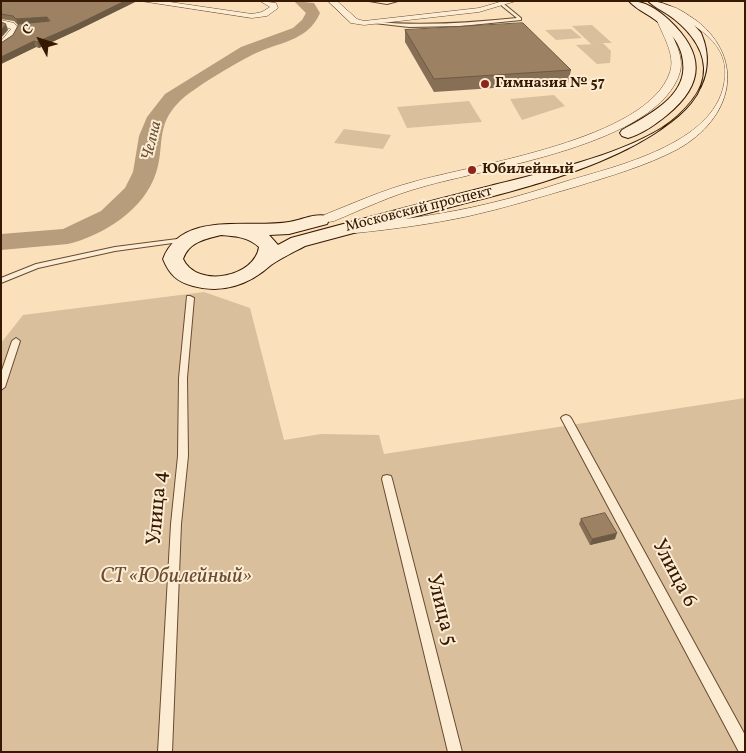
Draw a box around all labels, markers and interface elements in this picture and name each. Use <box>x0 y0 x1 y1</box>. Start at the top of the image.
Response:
north arrow <box>15 15 65 65</box>
text: С <box>18 20 38 40</box>
place label: Гимназия № 57 <box>495 75 605 93</box>
marker: Гимназия № 57 <box>479 78 491 90</box>
water label: Челна <box>139 119 167 163</box>
place label: Юбилейный <box>482 161 574 179</box>
marker: Юбилейный <box>466 164 478 176</box>
street label: Московский проспект <box>344 183 494 237</box>
street label: Улица 4 <box>143 469 175 547</box>
street label: Улица 6 <box>645 536 701 612</box>
park label: СТ «Юбилейный» <box>100 565 252 591</box>
street label: Улица 5 <box>419 572 461 648</box>

